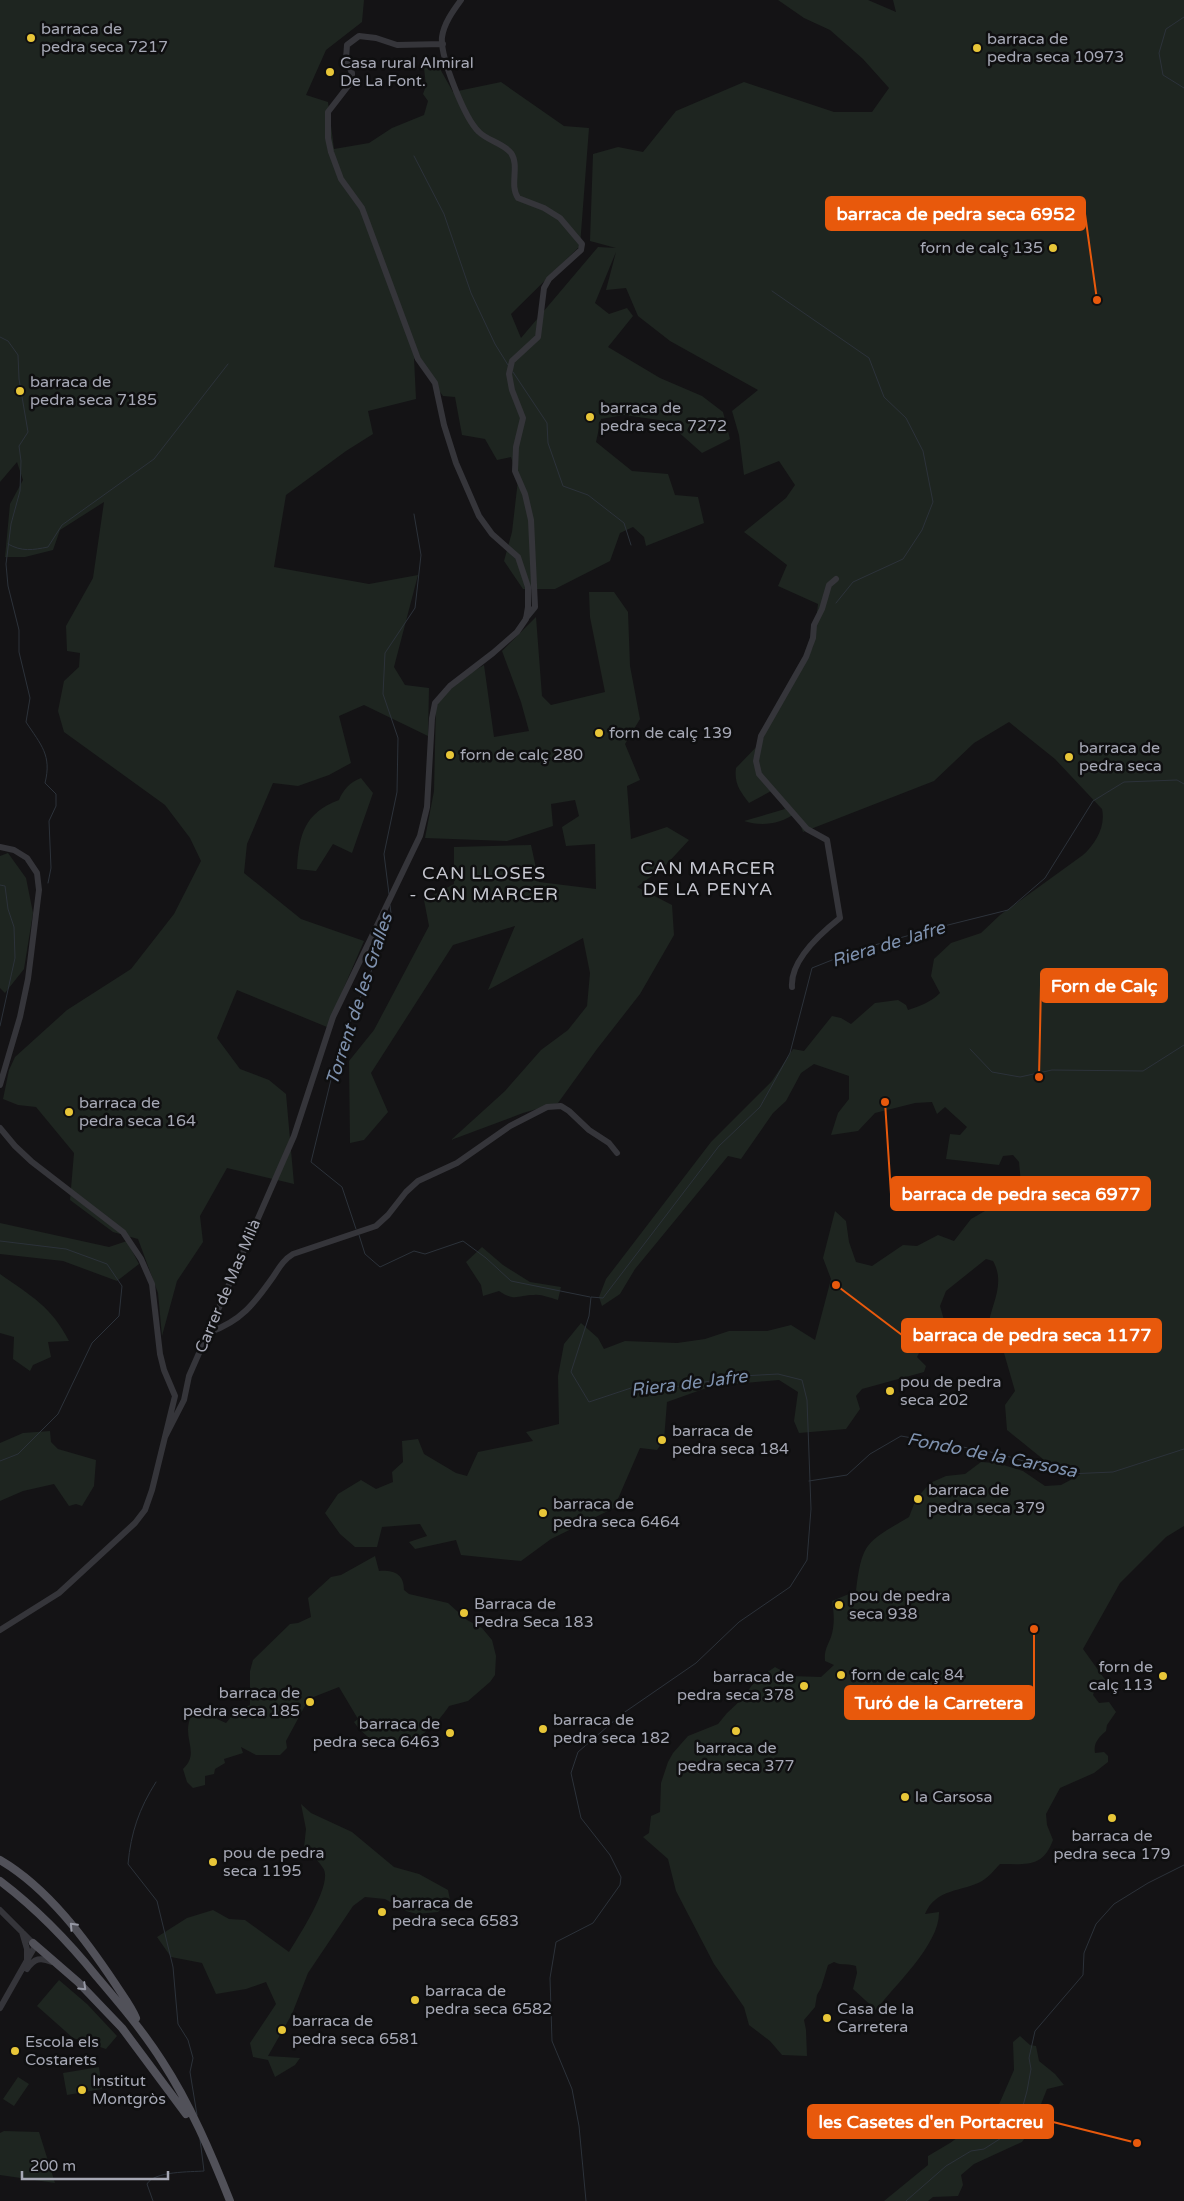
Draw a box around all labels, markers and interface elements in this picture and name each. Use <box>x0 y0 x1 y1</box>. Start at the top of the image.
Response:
place label: barraca de pedra seca 7217 <box>41 19 168 57</box>
place label: barraca de pedra seca 10973 <box>987 29 1124 67</box>
marker: barraca de pedra seca 7217 <box>25 32 37 44</box>
marker: barraca de pedra seca 10973 <box>971 42 983 54</box>
place label: Casa rural Almiral De La Font. <box>340 53 474 91</box>
marker: Casa rural Almiral De La Font. <box>324 66 336 78</box>
callout: barraca de pedra seca 6952 <box>826 197 1085 230</box>
text: barraca de pedra seca 6952 <box>836 203 1076 225</box>
place label: forn de calç 135 <box>920 238 1043 258</box>
marker: forn de calç 135 <box>1047 242 1059 254</box>
place label: barraca de pedra seca 7185 <box>30 372 157 410</box>
marker: barraca de pedra seca 7185 <box>14 385 26 397</box>
place label: barraca de pedra seca 7272 <box>600 398 727 436</box>
marker: barraca de pedra seca 7272 <box>584 411 596 423</box>
place label: forn de calç 139 <box>609 723 732 743</box>
marker: forn de calç 139 <box>593 727 605 739</box>
place label: barraca de pedra seca <box>1079 738 1162 776</box>
place label: forn de calç 280 <box>460 745 583 765</box>
marker: forn de calç 280 <box>444 749 456 761</box>
marker: barraca de pedra seca <box>1063 751 1075 763</box>
district label: CAN MARCER DE LA PENYA <box>640 857 776 900</box>
district label: CAN LLOSES - CAN MARCER <box>409 862 559 905</box>
water label: Torrent de les Gralles <box>321 909 398 1088</box>
water label: Riera de Jafre <box>829 916 948 972</box>
callout: Forn de Calç <box>1041 969 1167 1002</box>
text: Forn de Calç <box>1051 975 1158 997</box>
place label: barraca de pedra seca 164 <box>79 1093 196 1131</box>
marker: barraca de pedra seca 164 <box>63 1106 75 1118</box>
callout: barraca de pedra seca 6977 <box>891 1177 1150 1210</box>
text: barraca de pedra seca 6977 <box>901 1183 1141 1205</box>
street label: Carrer de Mas Milà <box>191 1216 265 1356</box>
callout: barraca de pedra seca 1177 <box>902 1319 1161 1352</box>
text: barraca de pedra seca 1177 <box>912 1324 1152 1346</box>
water label: Riera de Jafre <box>629 1365 749 1401</box>
place label: pou de pedra seca 202 <box>900 1372 1001 1410</box>
marker: pou de pedra seca 202 <box>884 1385 896 1397</box>
place label: barraca de pedra seca 184 <box>672 1421 789 1459</box>
water label: Fondo de la Carsosa <box>905 1428 1080 1482</box>
marker: barraca de pedra seca 184 <box>656 1434 668 1446</box>
place label: barraca de pedra seca 379 <box>928 1480 1045 1518</box>
marker: barraca de pedra seca 379 <box>912 1493 924 1505</box>
place label: barraca de pedra seca 6464 <box>553 1494 680 1532</box>
marker: barraca de pedra seca 6464 <box>537 1507 549 1519</box>
place label: pou de pedra seca 938 <box>849 1586 950 1624</box>
place label: Barraca de Pedra Seca 183 <box>474 1594 594 1632</box>
marker: pou de pedra seca 938 <box>833 1599 845 1611</box>
marker: Barraca de Pedra Seca 183 <box>458 1607 470 1619</box>
place label: forn de calç 113 <box>1089 1657 1153 1695</box>
place label: forn de calç 84 <box>851 1665 964 1685</box>
place label: barraca de pedra seca 378 <box>677 1667 794 1705</box>
marker: forn de calç 84 <box>835 1669 847 1681</box>
marker: forn de calç 113 <box>1157 1670 1169 1682</box>
marker: barraca de pedra seca 378 <box>798 1680 810 1692</box>
place label: barraca de pedra seca 185 <box>183 1683 300 1721</box>
callout: Turó de la Carretera <box>845 1686 1034 1719</box>
text: Turó de la Carretera <box>854 1692 1023 1714</box>
marker: barraca de pedra seca 185 <box>304 1696 316 1708</box>
place label: barraca de pedra seca 182 <box>553 1710 670 1748</box>
place label: barraca de pedra seca 6463 <box>313 1714 440 1752</box>
marker: barraca de pedra seca 182 <box>537 1723 549 1735</box>
marker: barraca de pedra seca 377 <box>730 1725 742 1737</box>
marker: barraca de pedra seca 6463 <box>444 1727 456 1739</box>
place label: barraca de pedra seca 377 <box>677 1738 795 1776</box>
place label: la Carsosa <box>915 1787 992 1807</box>
marker: la Carsosa <box>899 1791 911 1803</box>
marker: barraca de pedra seca 179 <box>1106 1812 1118 1824</box>
place label: barraca de pedra seca 179 <box>1053 1826 1171 1864</box>
place label: pou de pedra seca 1195 <box>223 1843 324 1881</box>
marker: pou de pedra seca 1195 <box>207 1856 219 1868</box>
place label: barraca de pedra seca 6583 <box>392 1893 519 1931</box>
marker: barraca de pedra seca 6583 <box>376 1906 388 1918</box>
one-way arrow <box>70 1923 79 1932</box>
one-way arrow <box>77 1981 86 1990</box>
place label: barraca de pedra seca 6582 <box>425 1981 552 2019</box>
marker: barraca de pedra seca 6582 <box>409 1994 421 2006</box>
place label: Casa de la Carretera <box>837 1999 914 2037</box>
place label: barraca de pedra seca 6581 <box>292 2011 419 2049</box>
marker: Casa de la Carretera <box>821 2012 833 2024</box>
marker: barraca de pedra seca 6581 <box>276 2024 288 2036</box>
place label: Escola els Costarets <box>25 2032 99 2070</box>
marker: Escola els Costarets <box>9 2045 21 2057</box>
place label: Institut Montgròs <box>92 2071 166 2109</box>
marker: Institut Montgròs <box>76 2084 88 2096</box>
callout: les Casetes d'en Portacreu <box>808 2105 1053 2138</box>
text: les Casetes d'en Portacreu <box>819 2111 1043 2133</box>
scale bar <box>22 2148 169 2180</box>
text: 200 m <box>30 2157 76 2175</box>

